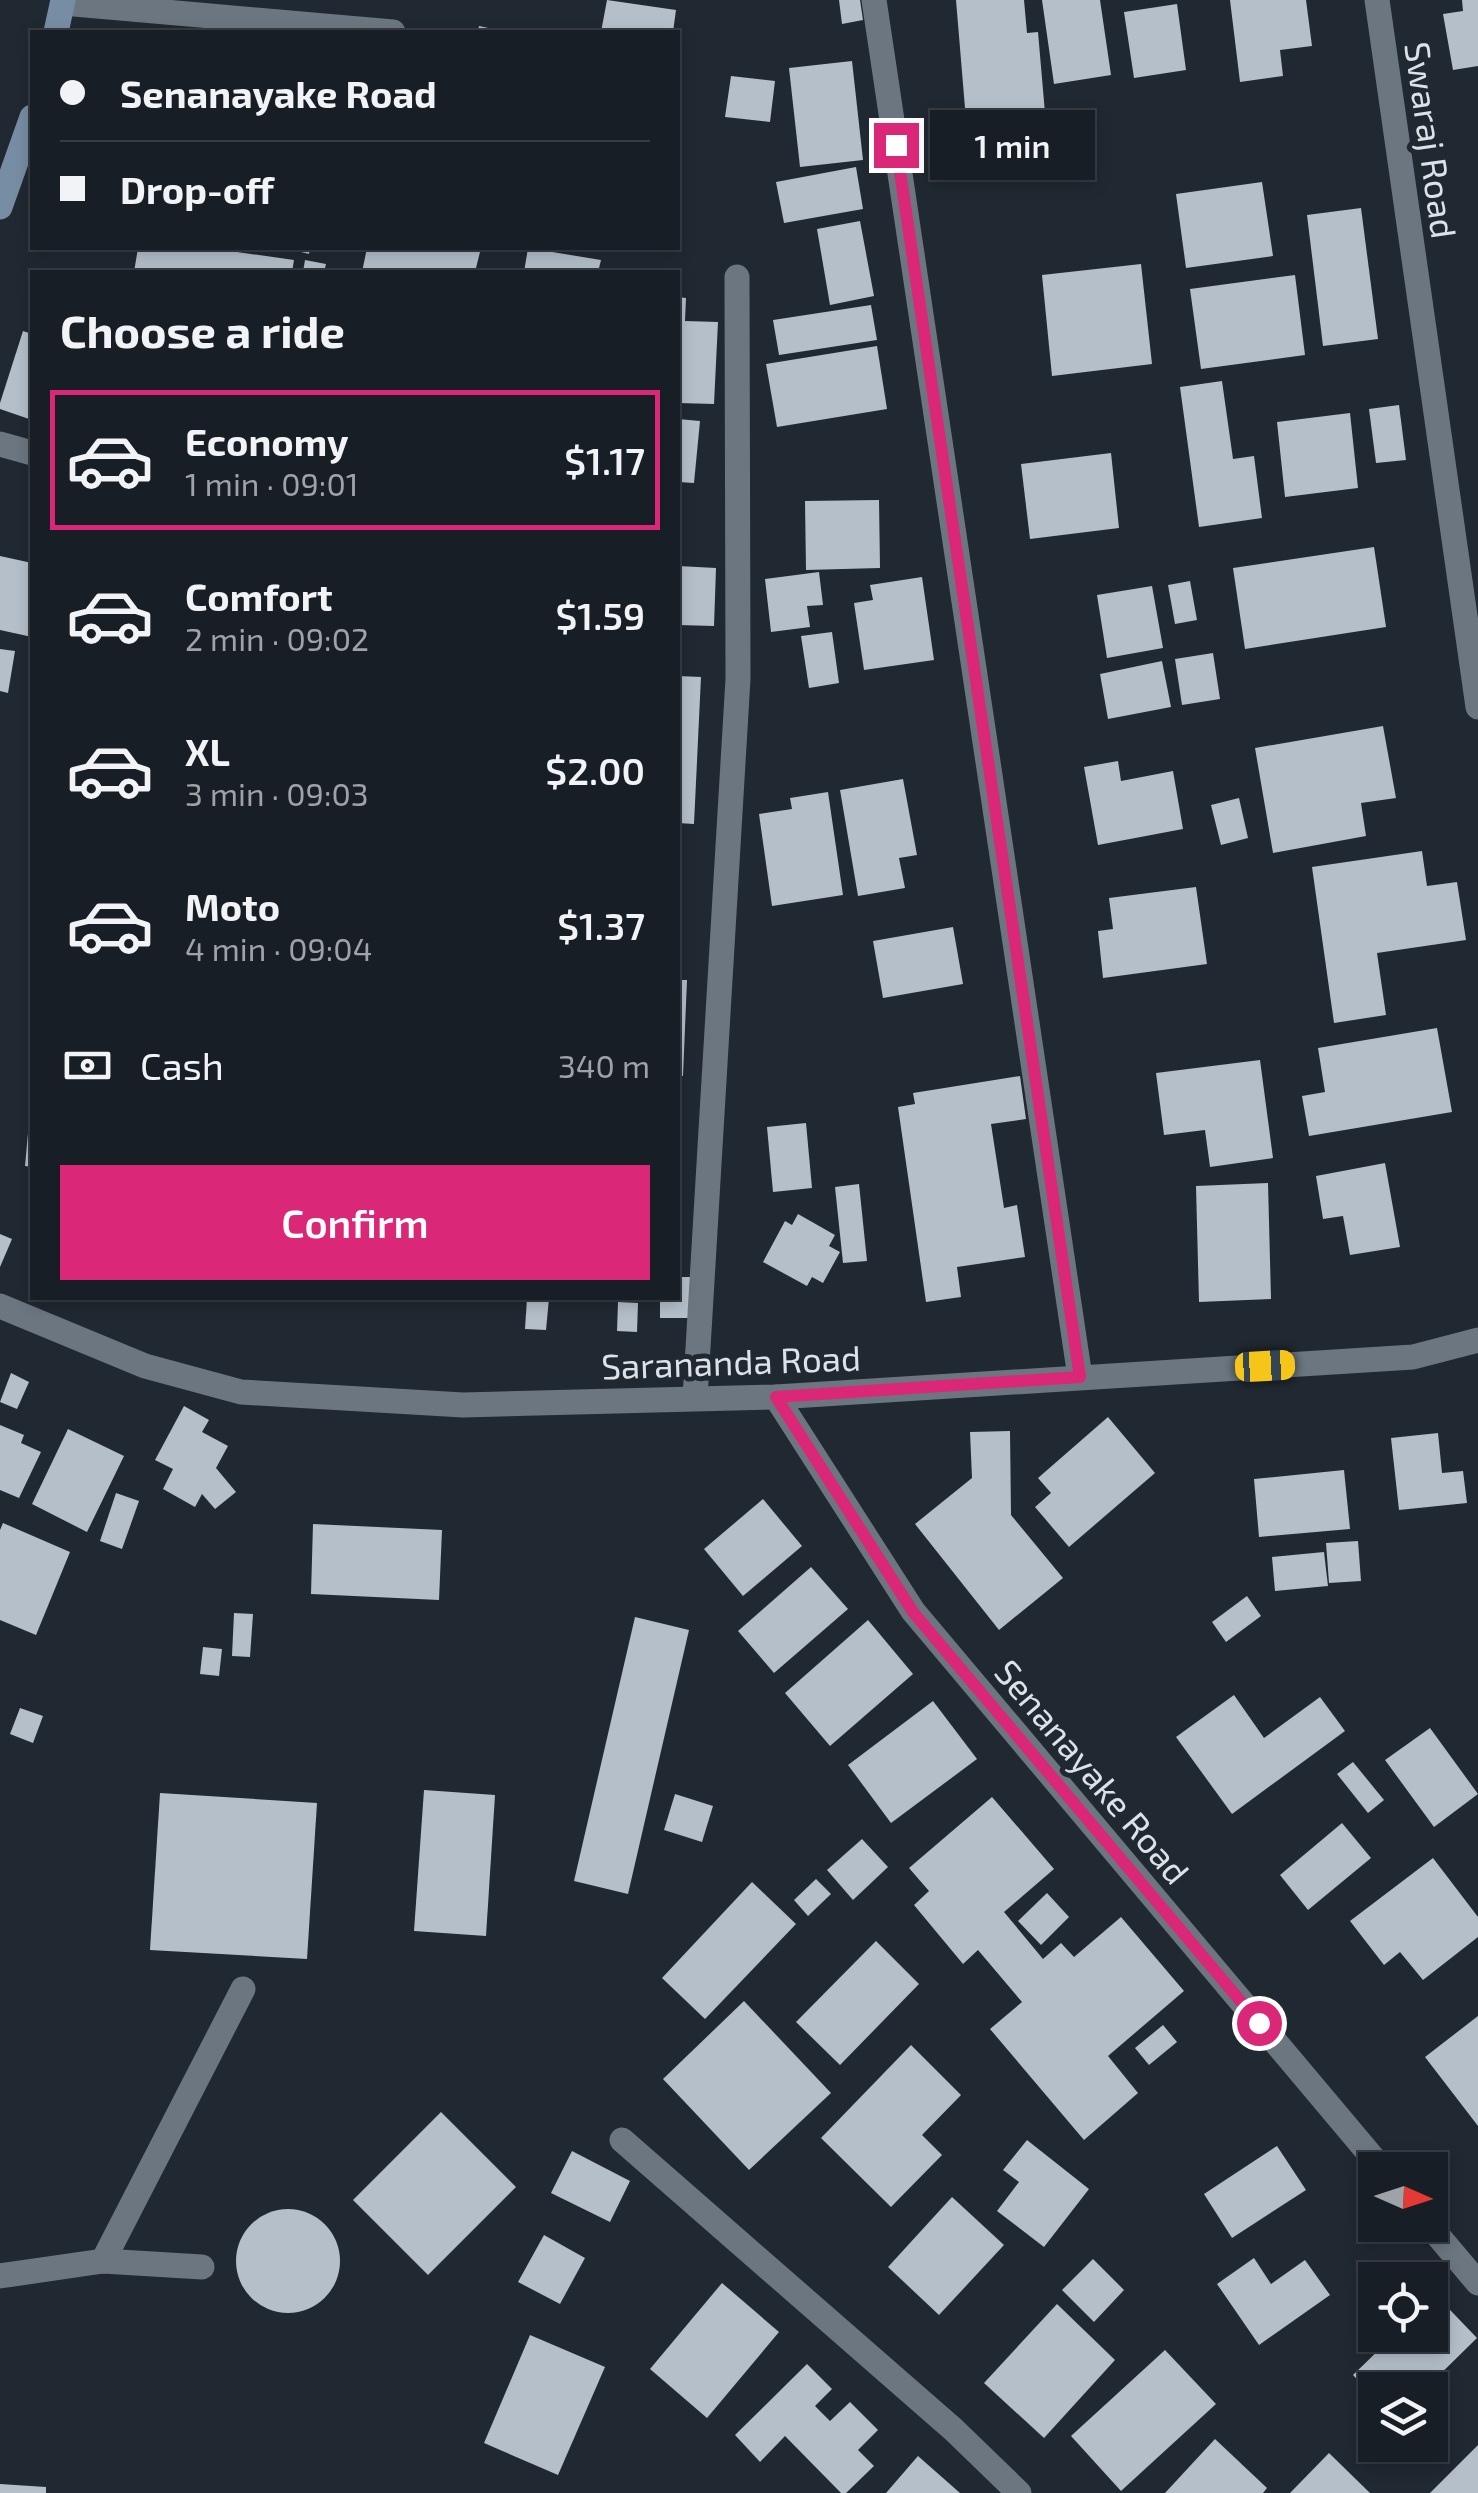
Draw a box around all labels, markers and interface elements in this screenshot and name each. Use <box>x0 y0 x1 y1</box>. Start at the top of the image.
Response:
street label: Swaraj Road <box>1397 39 1467 241</box>
text: Senanayake Road <box>120 70 437 116</box>
callout: 1 min <box>931 110 1096 180</box>
route end <box>874 123 919 168</box>
text: 1 min <box>975 126 1050 164</box>
text: Drop-off <box>120 166 274 212</box>
text: Choose a ride <box>60 303 345 357</box>
icon: car <box>65 415 155 505</box>
text: Economy <box>185 418 349 464</box>
text: $1.17 <box>564 437 645 483</box>
text: 1 min · 09:01 <box>185 464 358 502</box>
icon: car <box>65 570 155 660</box>
text: Comfort <box>185 573 333 619</box>
text: $1.59 <box>555 592 645 638</box>
text: 2 min · 09:02 <box>185 619 369 657</box>
icon: car <box>65 725 155 815</box>
text: XL <box>185 728 230 774</box>
text: $2.00 <box>545 747 645 793</box>
text: 3 min · 09:03 <box>185 774 369 812</box>
icon: car <box>65 880 155 970</box>
text: Moto <box>185 883 280 929</box>
text: $1.37 <box>557 902 645 948</box>
text: 4 min · 09:04 <box>185 929 372 967</box>
icon: cash <box>60 1038 115 1093</box>
text: Cash <box>140 1042 224 1088</box>
text: 340 m <box>558 1046 650 1084</box>
button: Confirm <box>60 1165 650 1280</box>
street label: Sarananda Road <box>601 1335 861 1387</box>
car <box>1234 1349 1296 1383</box>
street label: Senanayake Road <box>987 1650 1199 1892</box>
route start <box>1237 2001 1282 2046</box>
north arrow <box>1358 2152 1448 2242</box>
map controls <box>1358 2152 1448 2462</box>
button: locate <box>1358 2262 1448 2352</box>
button: layers <box>1358 2372 1448 2462</box>

